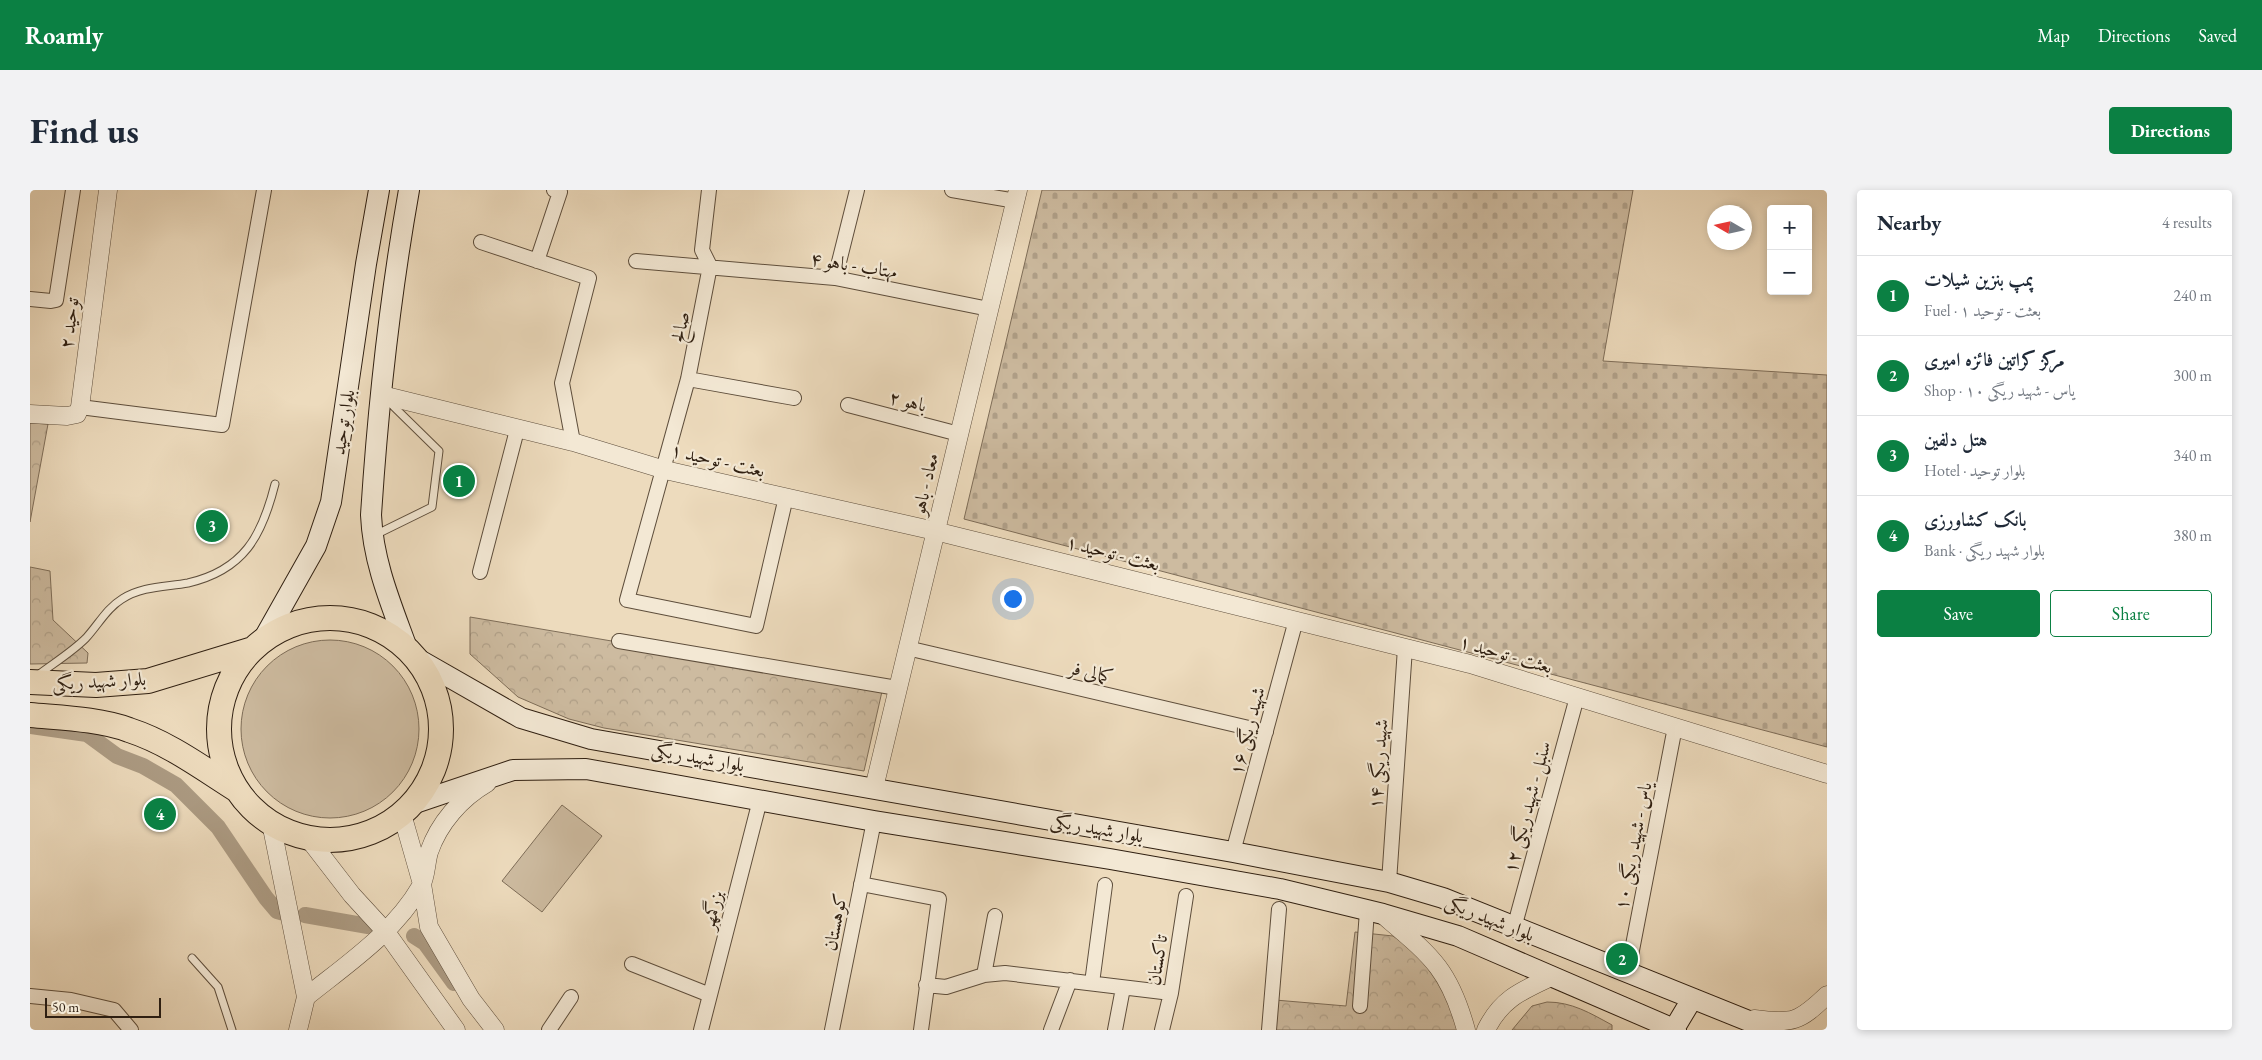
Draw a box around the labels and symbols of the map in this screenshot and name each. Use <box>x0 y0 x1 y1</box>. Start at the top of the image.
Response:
north arrow <box>1707 205 1752 250</box>
street label: مهتاب - باهو ۴ <box>809 246 899 284</box>
street label: توحید ۲ <box>53 296 85 350</box>
street label: صالح <box>665 309 699 345</box>
street label: باهو ۲ <box>887 384 929 418</box>
street label: بلوار توحید <box>325 387 361 457</box>
street label: بعثت - توحید ۱ <box>668 437 768 483</box>
street label: معاد - باهو <box>905 450 944 520</box>
pin: 1 <box>443 462 475 500</box>
pin: 3 <box>196 507 228 545</box>
street label: بعثت - توحید ۱ <box>1063 529 1163 577</box>
your location <box>1000 586 1026 612</box>
street label: بعثت - توحید ۱ <box>1456 629 1556 679</box>
street label: کمالی فر <box>1064 654 1116 689</box>
street label: بلوار شهید ریگی <box>51 666 147 697</box>
street label: شهید ریگی ۱۶ <box>1223 684 1272 778</box>
street label: شهید ریگی ۱۴ <box>1362 718 1395 810</box>
street label: بلوار شهید ریگی <box>649 736 747 778</box>
street label: سنبل - شهید ریگی ۱۲ <box>1497 738 1558 876</box>
street label: یاس - شهید ریگی ۱۰ <box>1608 778 1659 912</box>
pin: 4 <box>144 795 176 833</box>
street label: بلوار شهید ریگی <box>1048 807 1146 849</box>
street label: بزرگمهر <box>695 887 729 934</box>
street label: بلوار شهید ریگی <box>1441 889 1538 948</box>
street label: کوهستان <box>817 891 853 953</box>
street label: تاکستان <box>1141 932 1173 987</box>
pin: 2 <box>1606 940 1638 978</box>
scale bar <box>45 995 161 1018</box>

